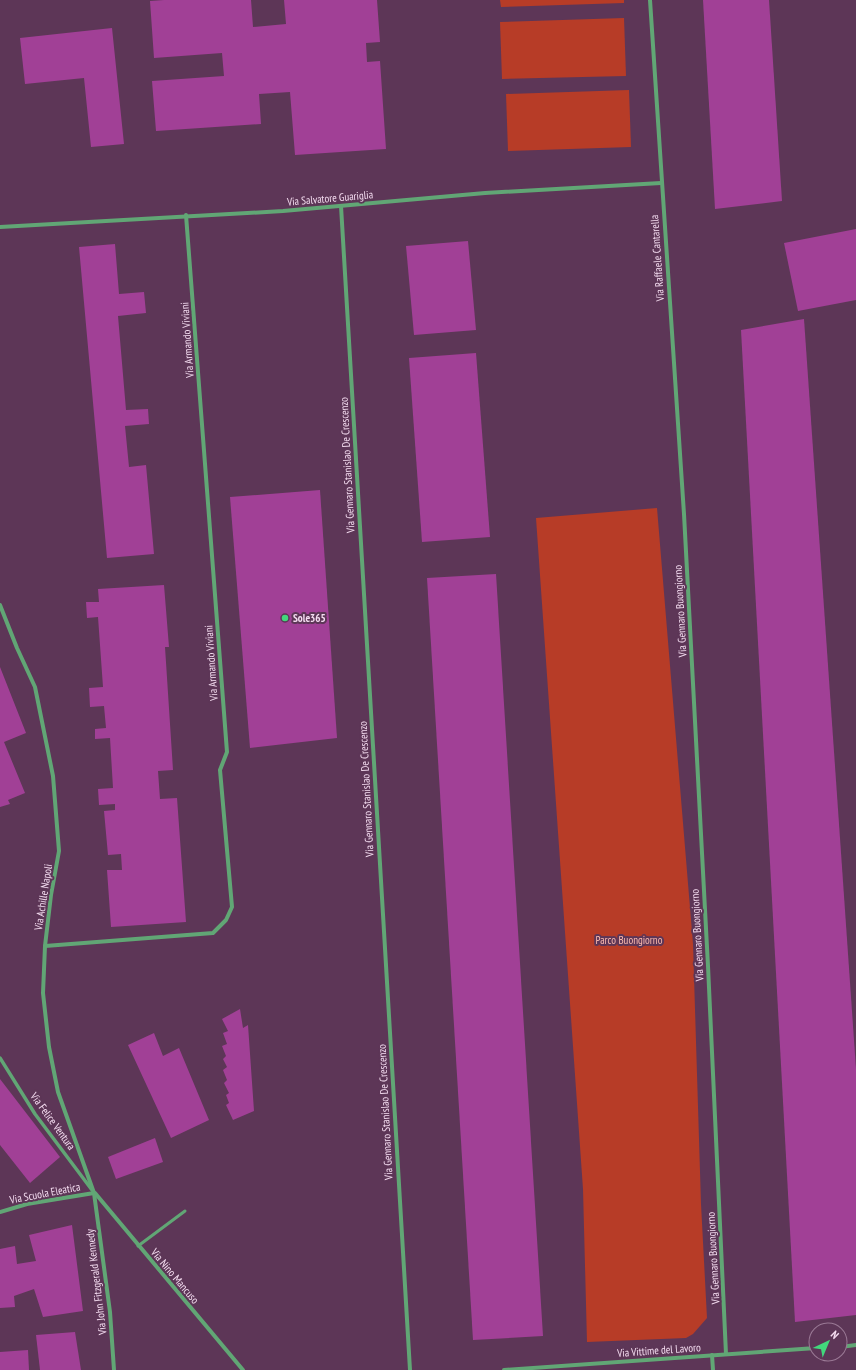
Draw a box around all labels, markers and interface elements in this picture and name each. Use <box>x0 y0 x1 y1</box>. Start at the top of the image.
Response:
street label: Via Salvatore Guariglia <box>285 187 374 209</box>
street label: Via Raffaele Cantarella <box>647 214 667 303</box>
street label: Via Armando Viviani <box>177 302 197 379</box>
street label: Via Gennaro Stanislao De Crescenzo <box>336 397 358 534</box>
street label: Via Gennaro Buongiorno <box>671 564 689 658</box>
place label: Sole365 <box>293 611 326 625</box>
marker: Sole365 <box>280 613 290 623</box>
street label: Via Armando Viviani <box>201 625 221 702</box>
street label: Via Gennaro Stanislao De Crescenzo <box>355 721 377 858</box>
street label: Via Achille Napoli <box>31 863 55 932</box>
street label: Via Gennaro Buongiorno <box>688 888 706 982</box>
park label: Parco Buongiorno <box>596 933 663 947</box>
street label: Via Gennaro Stanislao De Crescenzo <box>374 1044 396 1181</box>
street label: Via Felice Ventura <box>27 1089 79 1153</box>
street label: Via Scuola Eleatica <box>8 1179 81 1207</box>
street label: Via Gennaro Buongiorno <box>704 1211 722 1305</box>
street label: Via John Fitzgerald Kennedy <box>82 1227 110 1337</box>
street label: Via Nino Mancuso <box>147 1245 202 1307</box>
north arrow <box>808 1322 848 1362</box>
text: N <box>828 1328 842 1342</box>
street label: Via Vittime del Lavoro <box>616 1340 701 1360</box>

